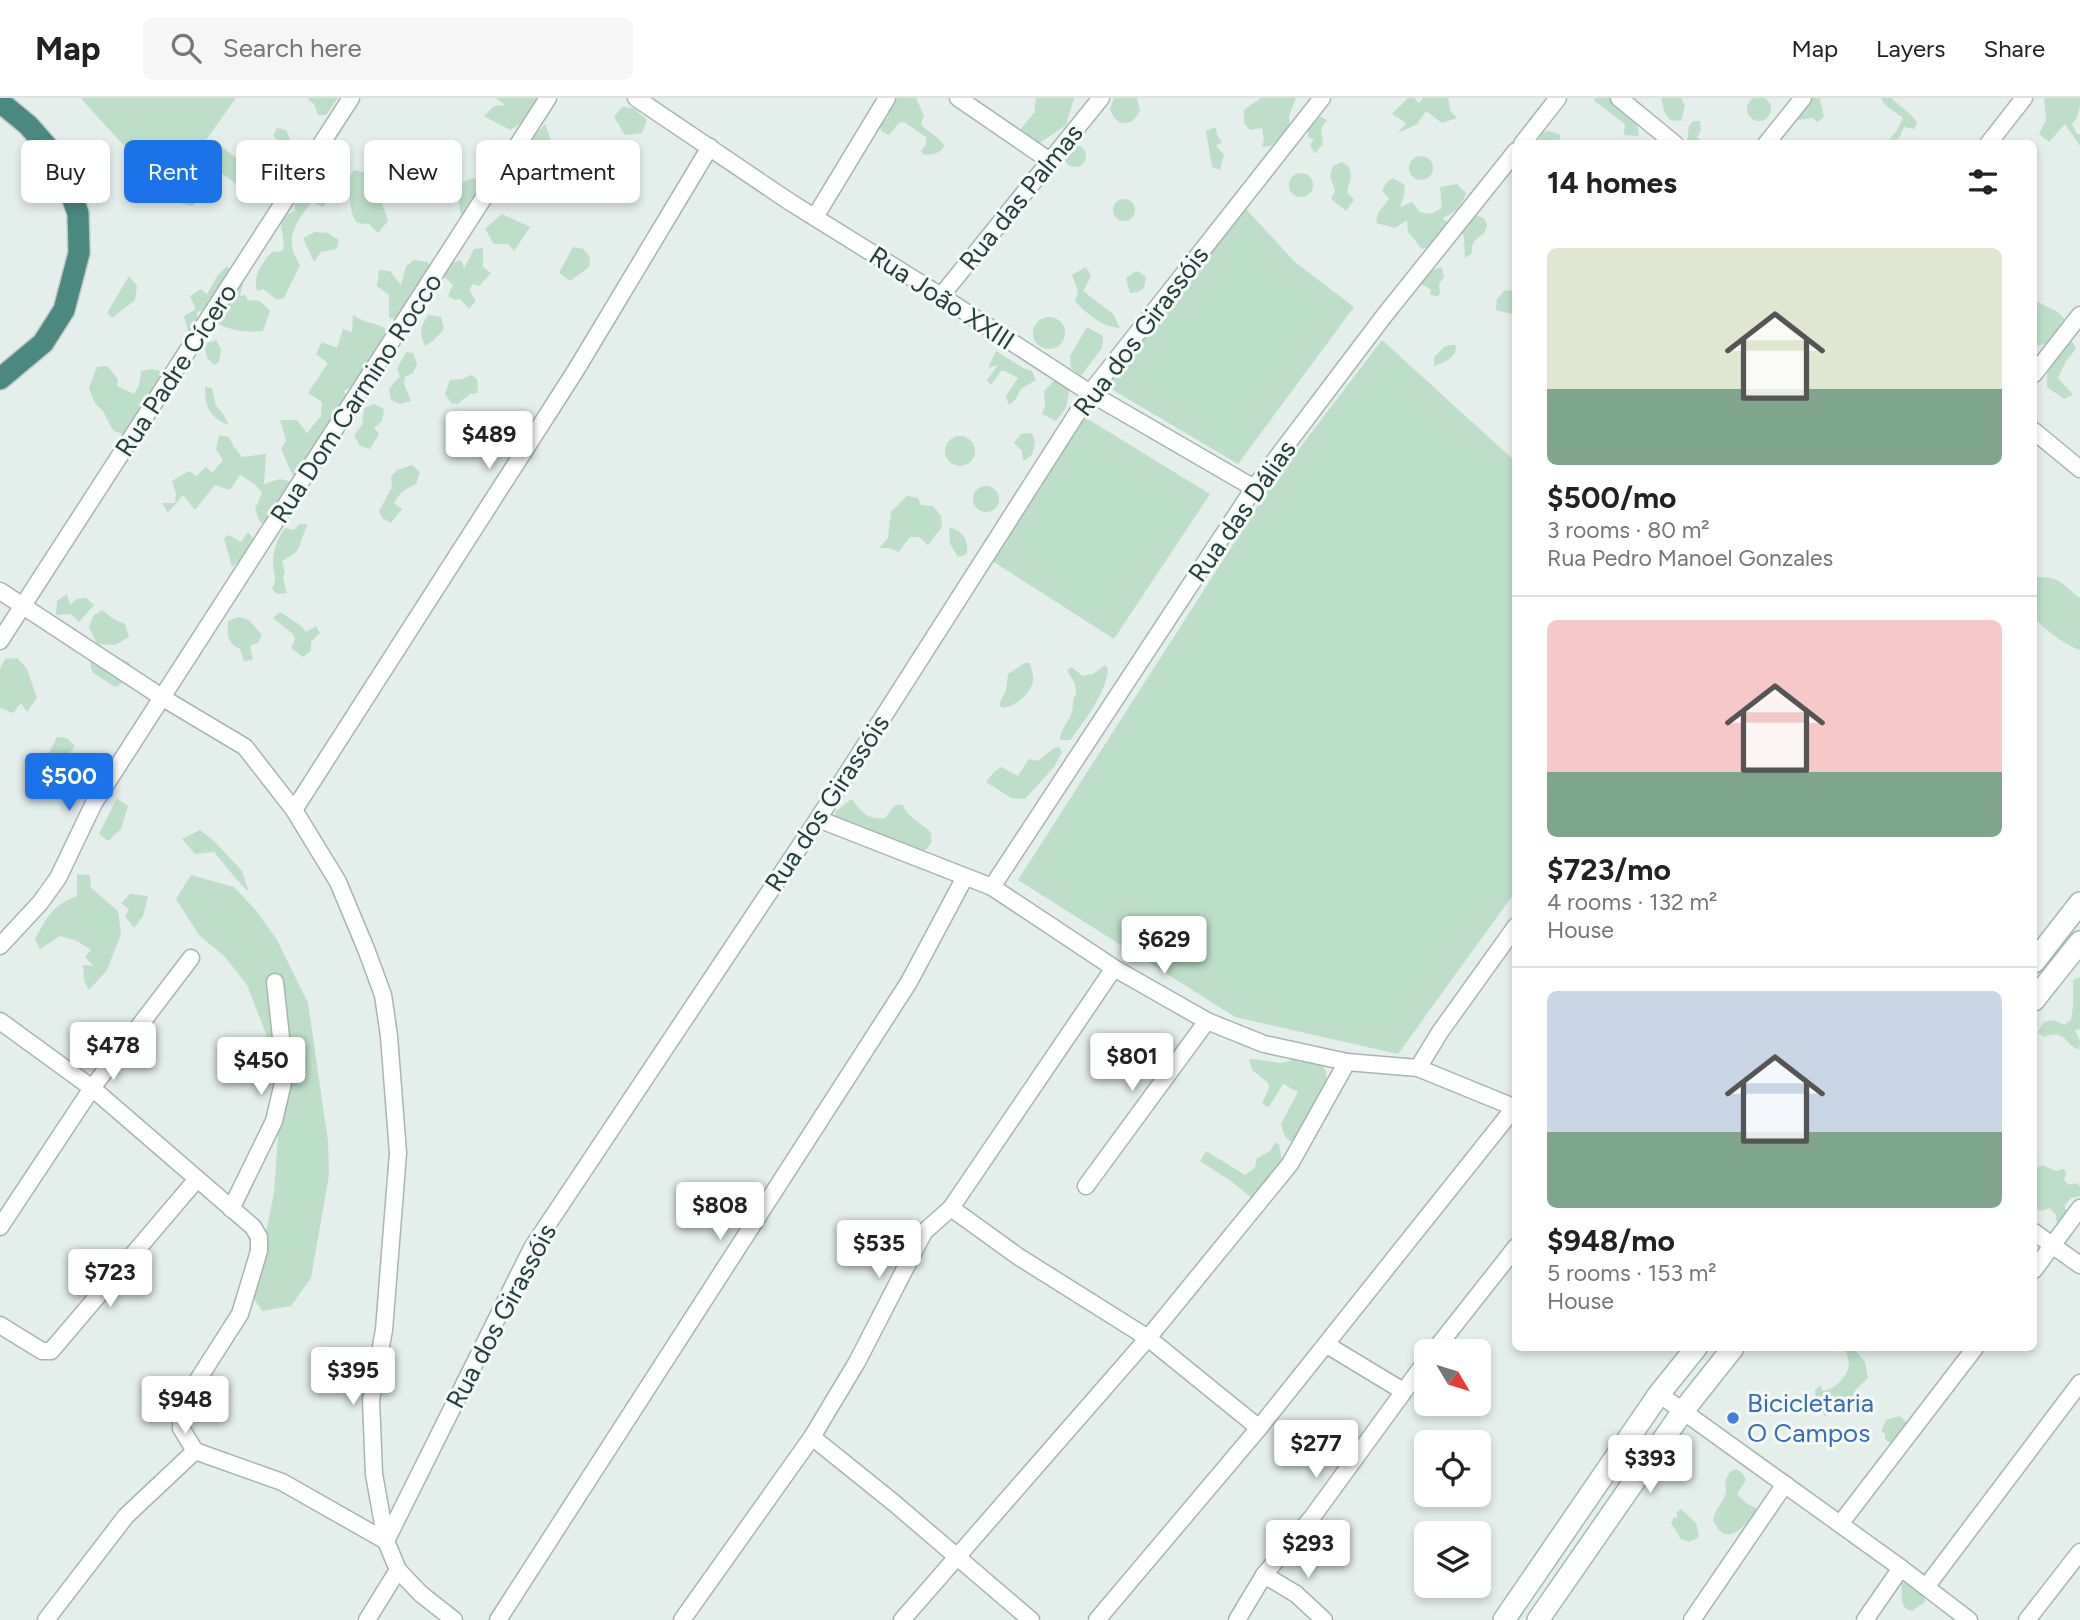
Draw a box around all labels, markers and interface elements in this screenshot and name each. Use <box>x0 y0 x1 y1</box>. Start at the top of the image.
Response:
search box <box>143 17 633 80</box>
text: Map <box>35 29 101 68</box>
icon: search <box>167 29 205 67</box>
text: Search here <box>223 32 362 64</box>
text: Map <box>1791 34 1838 63</box>
text: Layers <box>1876 34 1945 63</box>
text: Share <box>1983 34 2045 63</box>
street label: Rua das Palmas <box>952 117 1090 277</box>
chip: Buy <box>21 140 110 203</box>
chip: Rent <box>124 140 222 203</box>
chip: Filters <box>236 140 350 203</box>
chip: New <box>364 140 462 203</box>
chip: Apartment <box>476 140 640 203</box>
icon: filters <box>1964 163 2002 201</box>
text: 14 homes <box>1547 164 1677 201</box>
street label: Rua João XXIII <box>863 239 1021 357</box>
street label: Rua dos Girassóis <box>1067 240 1215 422</box>
street label: Rua Dom Carmino Rocco <box>263 267 449 529</box>
street label: Rua Padre Cícero <box>108 277 244 463</box>
icon: home <box>1712 293 1838 419</box>
pin: $489 <box>448 412 530 471</box>
text: $489 <box>462 420 516 448</box>
street label: Rua das Dálias <box>1181 434 1303 588</box>
text: $500/mo <box>1547 479 1676 516</box>
text: 3 rooms · 80 m² <box>1547 516 1710 544</box>
text: Rua Pedro Manoel Gonzales <box>1547 544 1833 572</box>
icon: home <box>1712 665 1838 791</box>
street label: Rua dos Girassóis <box>758 708 896 898</box>
pin: $500 <box>28 754 110 813</box>
text: $500 <box>41 762 97 790</box>
text: $723/mo <box>1547 851 1671 888</box>
text: 4 rooms · 132 m² <box>1547 888 1717 916</box>
pin: $629 <box>1123 916 1205 976</box>
text: House <box>1547 916 1614 944</box>
text: $629 <box>1138 925 1190 953</box>
pin: $478 <box>72 1023 154 1082</box>
text: $478 <box>86 1031 140 1059</box>
pin: $801 <box>1091 1034 1173 1093</box>
icon: home <box>1712 1036 1838 1162</box>
pin: $450 <box>220 1038 302 1097</box>
text: $801 <box>1106 1042 1158 1070</box>
text: $450 <box>233 1046 289 1074</box>
pin: $808 <box>679 1182 761 1242</box>
text: $808 <box>692 1191 748 1219</box>
street label: Rua dos Girassóis <box>439 1218 563 1414</box>
pin: $535 <box>838 1220 920 1280</box>
text: $948/mo <box>1547 1222 1675 1259</box>
text: $535 <box>853 1229 905 1257</box>
pin: $723 <box>69 1250 151 1309</box>
text: $723 <box>84 1258 136 1286</box>
text: 5 rooms · 153 m² <box>1547 1259 1717 1287</box>
text: House <box>1547 1287 1614 1315</box>
north arrow <box>1414 1339 1491 1416</box>
map controls <box>1414 1339 1491 1598</box>
pin: $395 <box>312 1348 394 1407</box>
text: $395 <box>327 1356 379 1384</box>
pin: $948 <box>144 1376 226 1436</box>
text: $948 <box>158 1385 212 1413</box>
place label: Bicicletaria O Campos <box>1747 1387 1874 1449</box>
marker: Bicicletaria O Campos <box>1725 1410 1741 1426</box>
pin: $277 <box>1275 1420 1357 1480</box>
text: $277 <box>1290 1429 1342 1457</box>
button: locate <box>1414 1430 1491 1507</box>
pin: $393 <box>1609 1436 1691 1495</box>
text: $393 <box>1624 1444 1676 1472</box>
pin: $293 <box>1267 1520 1349 1580</box>
button: layers <box>1414 1521 1491 1598</box>
text: $293 <box>1282 1529 1334 1557</box>

